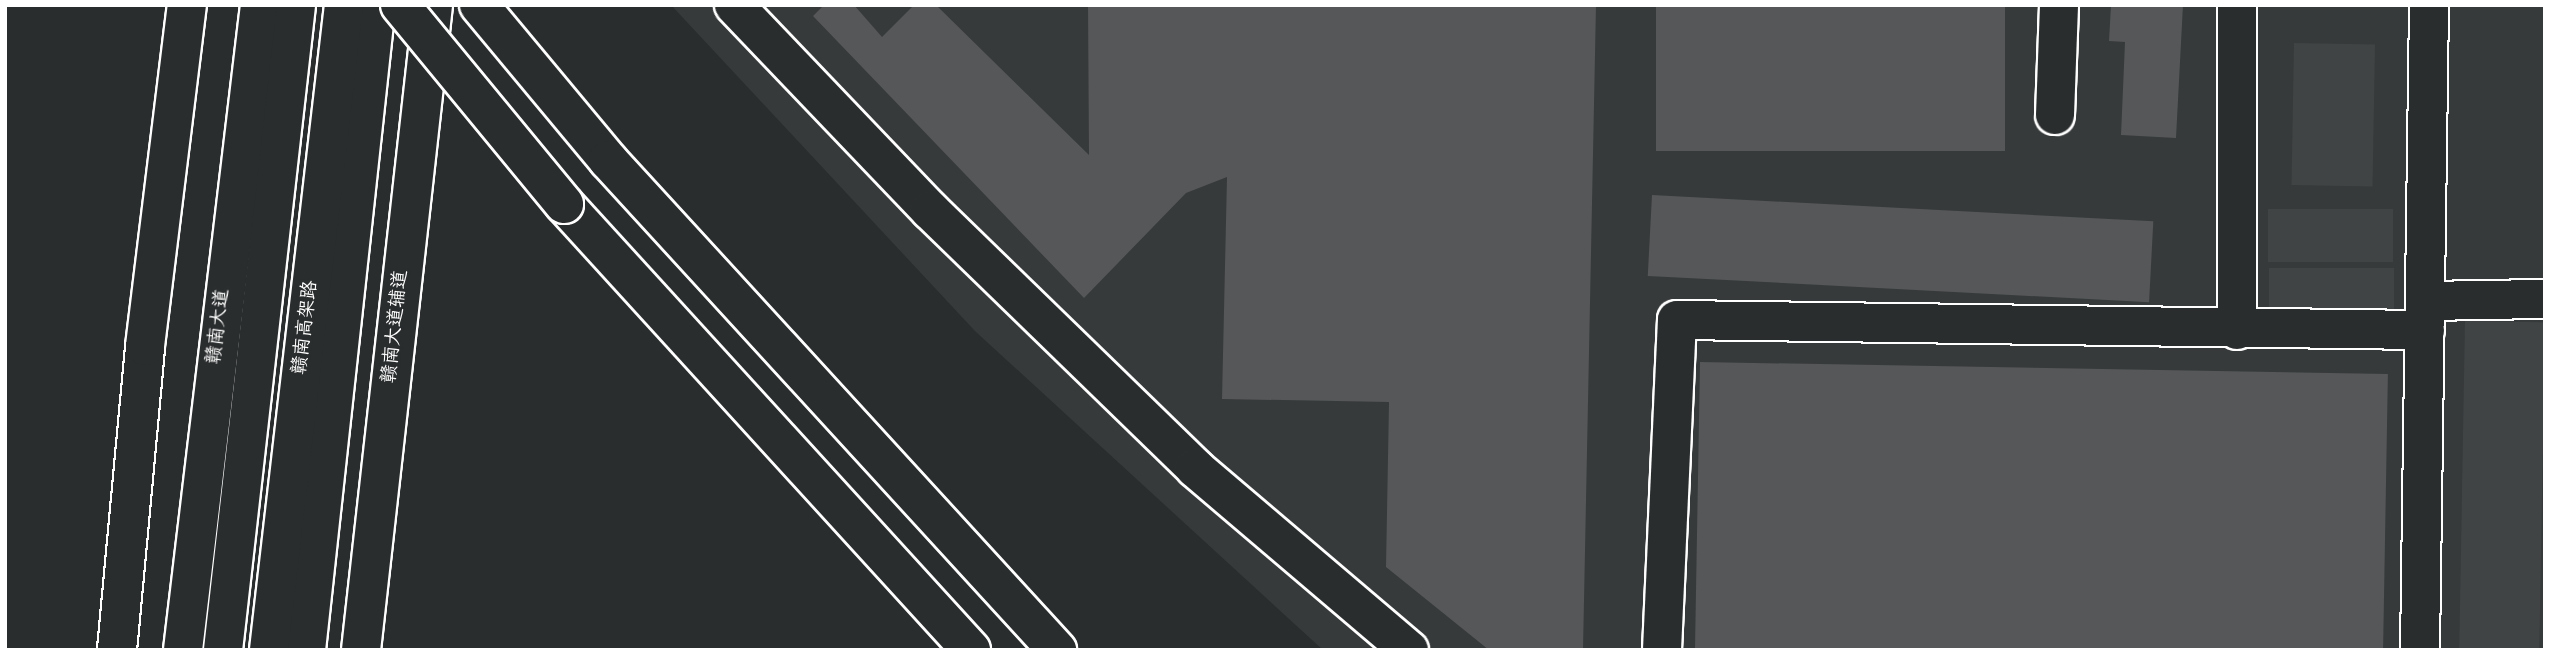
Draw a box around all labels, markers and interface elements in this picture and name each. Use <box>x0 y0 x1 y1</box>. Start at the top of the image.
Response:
street label: 赣南大道辅道 <box>380 269 414 385</box>
street label: 赣南高架路 <box>290 279 324 377</box>
street label: 赣南大道 <box>204 288 236 366</box>

